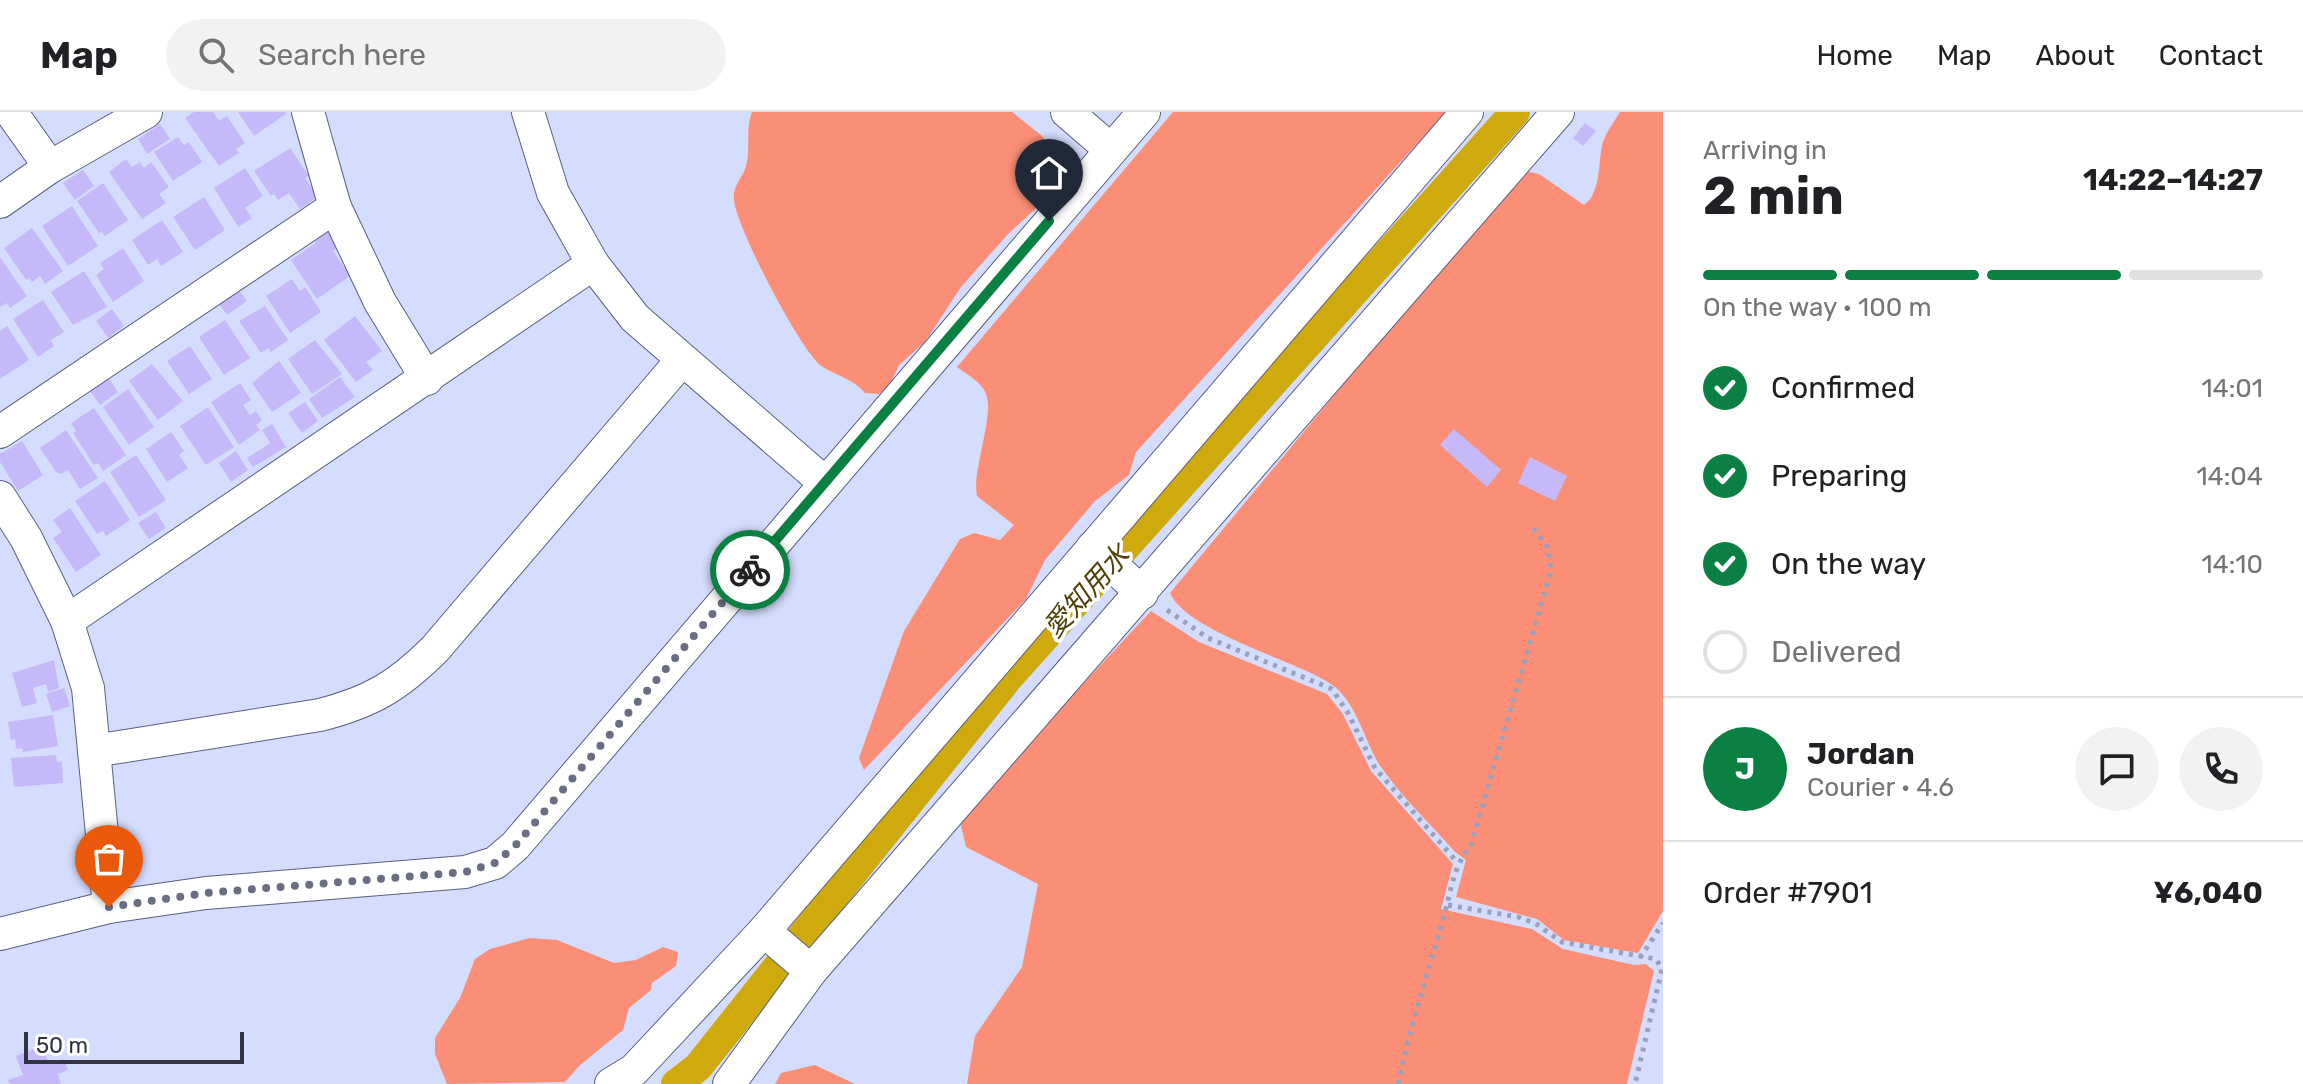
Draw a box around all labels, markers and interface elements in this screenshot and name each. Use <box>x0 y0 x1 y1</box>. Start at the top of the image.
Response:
search box <box>166 19 726 91</box>
text: Map <box>40 32 118 78</box>
icon: search <box>194 33 238 77</box>
text: Search here <box>258 37 426 73</box>
text: Home <box>1816 39 1893 72</box>
text: Map <box>1937 39 1991 72</box>
text: About <box>2035 39 2115 72</box>
text: Contact <box>2159 39 2263 72</box>
text: Arriving in <box>1703 135 1827 166</box>
pin <box>1015 139 1083 221</box>
icon: home <box>1027 151 1071 195</box>
text: 14:22–14:27 <box>2083 162 2263 198</box>
text: 2 min <box>1703 165 1844 227</box>
text: On the way · 100 m <box>1703 292 1932 323</box>
icon: check <box>1703 366 1747 410</box>
text: Confirmed <box>1771 370 1915 406</box>
text: 14:01 <box>2201 373 2263 404</box>
icon: check <box>1703 454 1747 498</box>
text: Preparing <box>1771 458 1907 494</box>
text: 14:04 <box>2196 461 2263 492</box>
courier <box>710 530 790 610</box>
water label: 愛知用水 <box>1037 536 1138 644</box>
icon: check <box>1703 542 1747 586</box>
text: On the way <box>1771 546 1926 582</box>
icon: bike <box>728 548 772 592</box>
text: 14:10 <box>2201 549 2263 580</box>
text: Delivered <box>1771 634 1902 670</box>
button: chat <box>2075 727 2159 811</box>
button: phone <box>2179 727 2263 811</box>
text: Jordan <box>1807 736 1915 772</box>
text: J <box>1735 751 1755 787</box>
text: Courier · 4.6 <box>1807 772 1954 803</box>
pin <box>75 825 143 907</box>
icon: bag <box>87 837 131 881</box>
text: Order #7901 <box>1703 875 1873 911</box>
text: ¥6,040 <box>2153 875 2263 911</box>
scale bar <box>24 1028 244 1064</box>
text: 50 m <box>36 1032 88 1059</box>

